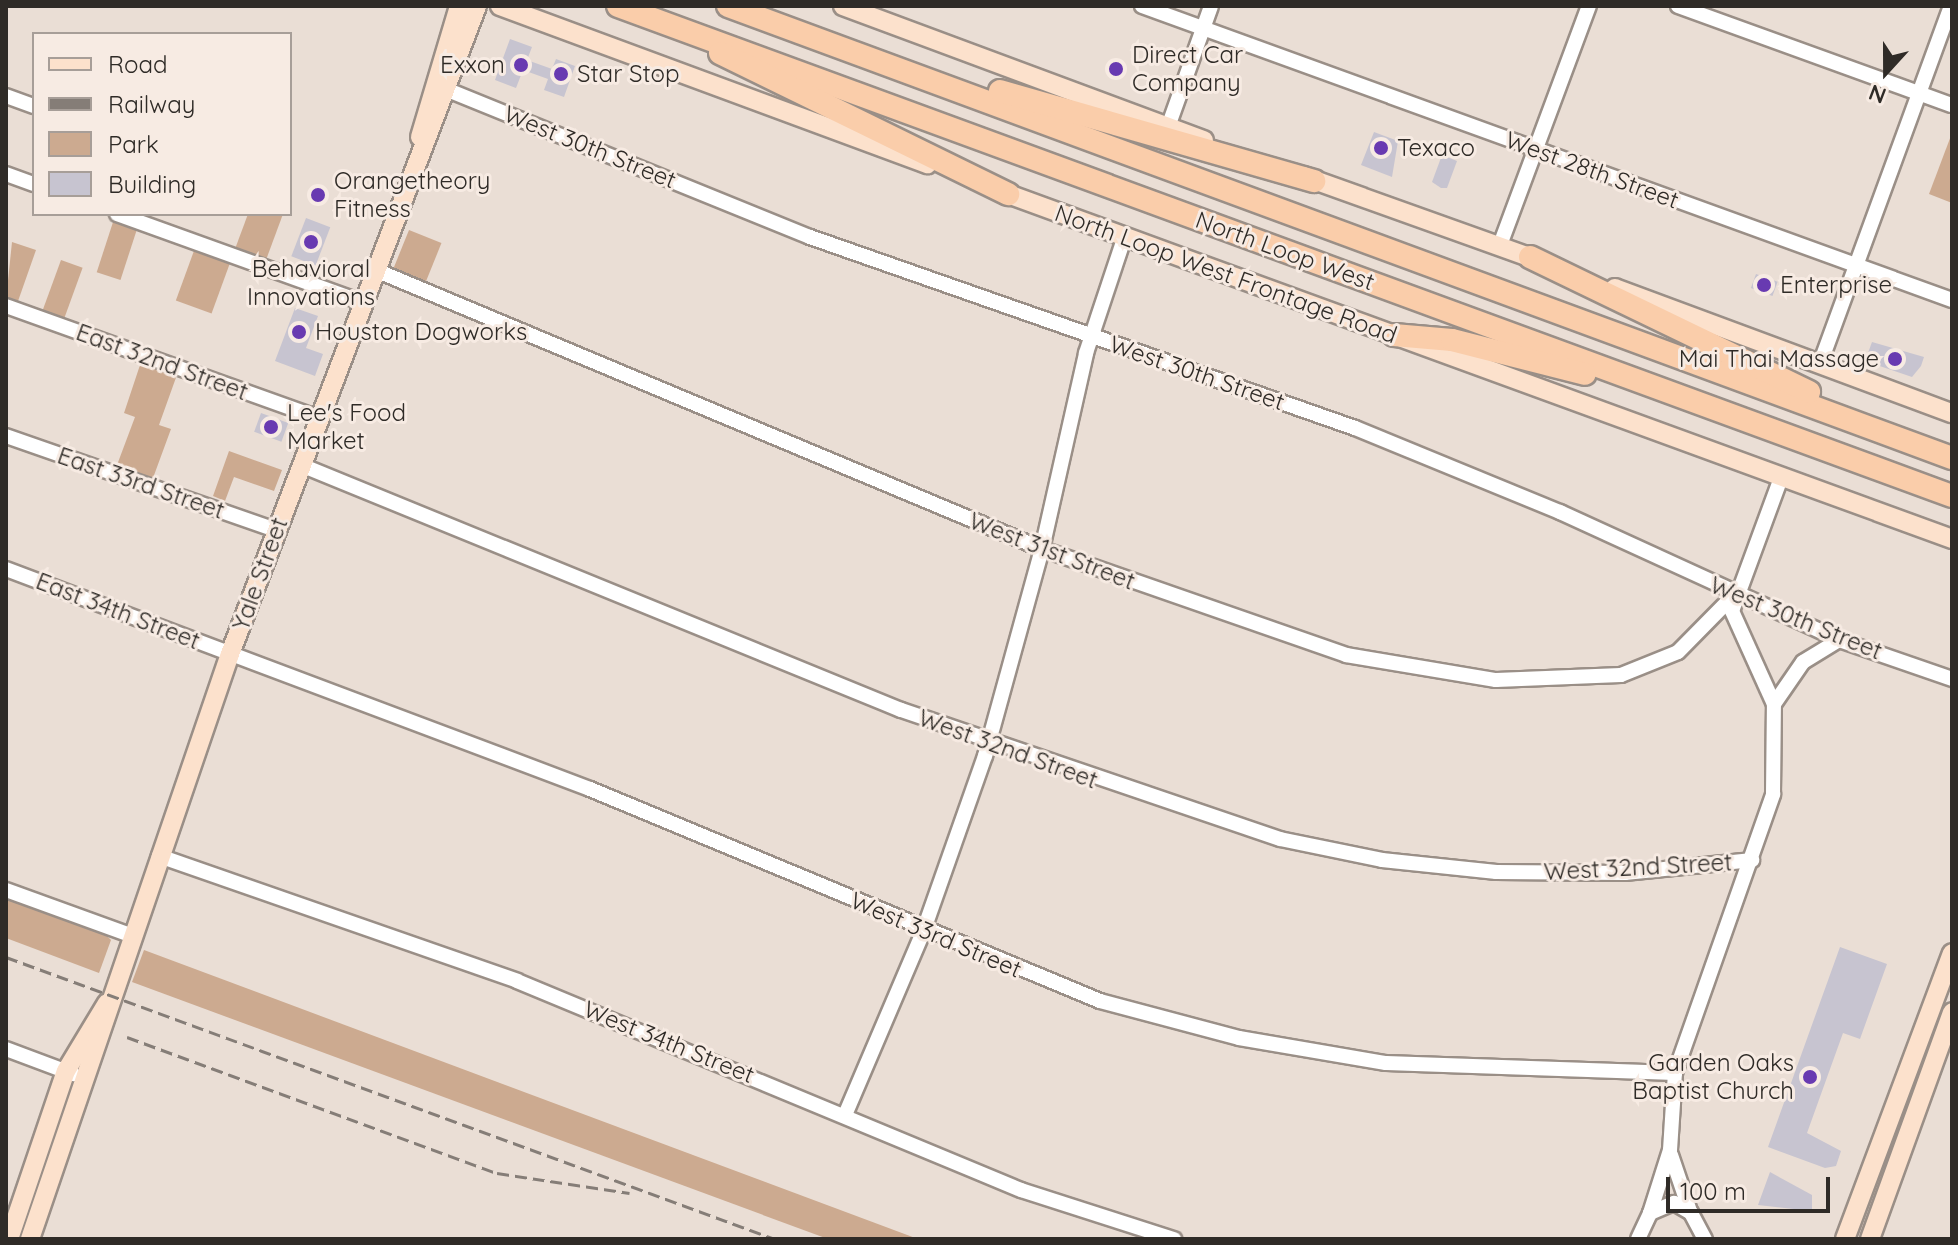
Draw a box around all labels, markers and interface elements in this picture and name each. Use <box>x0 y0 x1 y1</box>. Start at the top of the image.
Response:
legend <box>32 32 292 216</box>
north arrow <box>1846 32 1926 112</box>
place label: Direct Car Company <box>1132 41 1243 97</box>
text: Road <box>108 49 168 79</box>
place label: Exxon <box>440 51 505 79</box>
marker: Exxon <box>512 56 530 74</box>
place label: Star Stop <box>577 60 680 88</box>
marker: Direct Car Company <box>1107 60 1125 78</box>
marker: Star Stop <box>552 65 570 83</box>
text: N <box>1865 78 1890 110</box>
text: Railway <box>108 89 195 119</box>
street label: West 30th Street <box>500 99 680 195</box>
street label: West 28th Street <box>1501 125 1683 215</box>
text: Park <box>108 129 159 159</box>
place label: Texaco <box>1397 134 1475 162</box>
marker: Texaco <box>1372 139 1390 157</box>
place label: Orangetheory Fitness <box>334 167 491 223</box>
text: Building <box>108 169 196 199</box>
marker: Orangetheory Fitness <box>309 186 327 204</box>
street label: North Loop West Frontage Road <box>1051 199 1401 349</box>
street label: North Loop West <box>1192 205 1378 297</box>
marker: Behavioral Innovations <box>302 233 320 251</box>
place label: Behavioral Innovations <box>247 255 375 311</box>
place label: Enterprise <box>1780 271 1892 299</box>
marker: Enterprise <box>1755 276 1773 294</box>
street label: East 32nd Street <box>72 318 252 406</box>
place label: Houston Dogworks <box>315 318 527 346</box>
marker: Houston Dogworks <box>290 323 308 341</box>
street label: West 30th Street <box>1106 330 1288 416</box>
place label: Mai Thai Massage <box>1679 345 1879 373</box>
marker: Mai Thai Massage <box>1886 350 1904 368</box>
place label: Lee's Food Market <box>287 399 406 455</box>
marker: Lee's Food Market <box>262 418 280 436</box>
street label: East 33rd Street <box>54 441 228 525</box>
street label: West 31st Street <box>965 506 1139 596</box>
street label: Yale Street <box>226 514 294 634</box>
street label: East 34th Street <box>32 567 204 655</box>
street label: West 30th Street <box>1706 570 1886 666</box>
street label: West 32nd Street <box>914 703 1102 795</box>
street label: West 32nd Street <box>1543 848 1733 886</box>
street label: West 33rd Street <box>846 886 1026 984</box>
street label: West 34th Street <box>579 995 759 1089</box>
place label: Garden Oaks Baptist Church <box>1632 1049 1794 1105</box>
marker: Garden Oaks Baptist Church <box>1801 1068 1819 1086</box>
scale bar <box>1670 1161 1834 1211</box>
text: 100 m <box>1680 1176 1746 1206</box>

